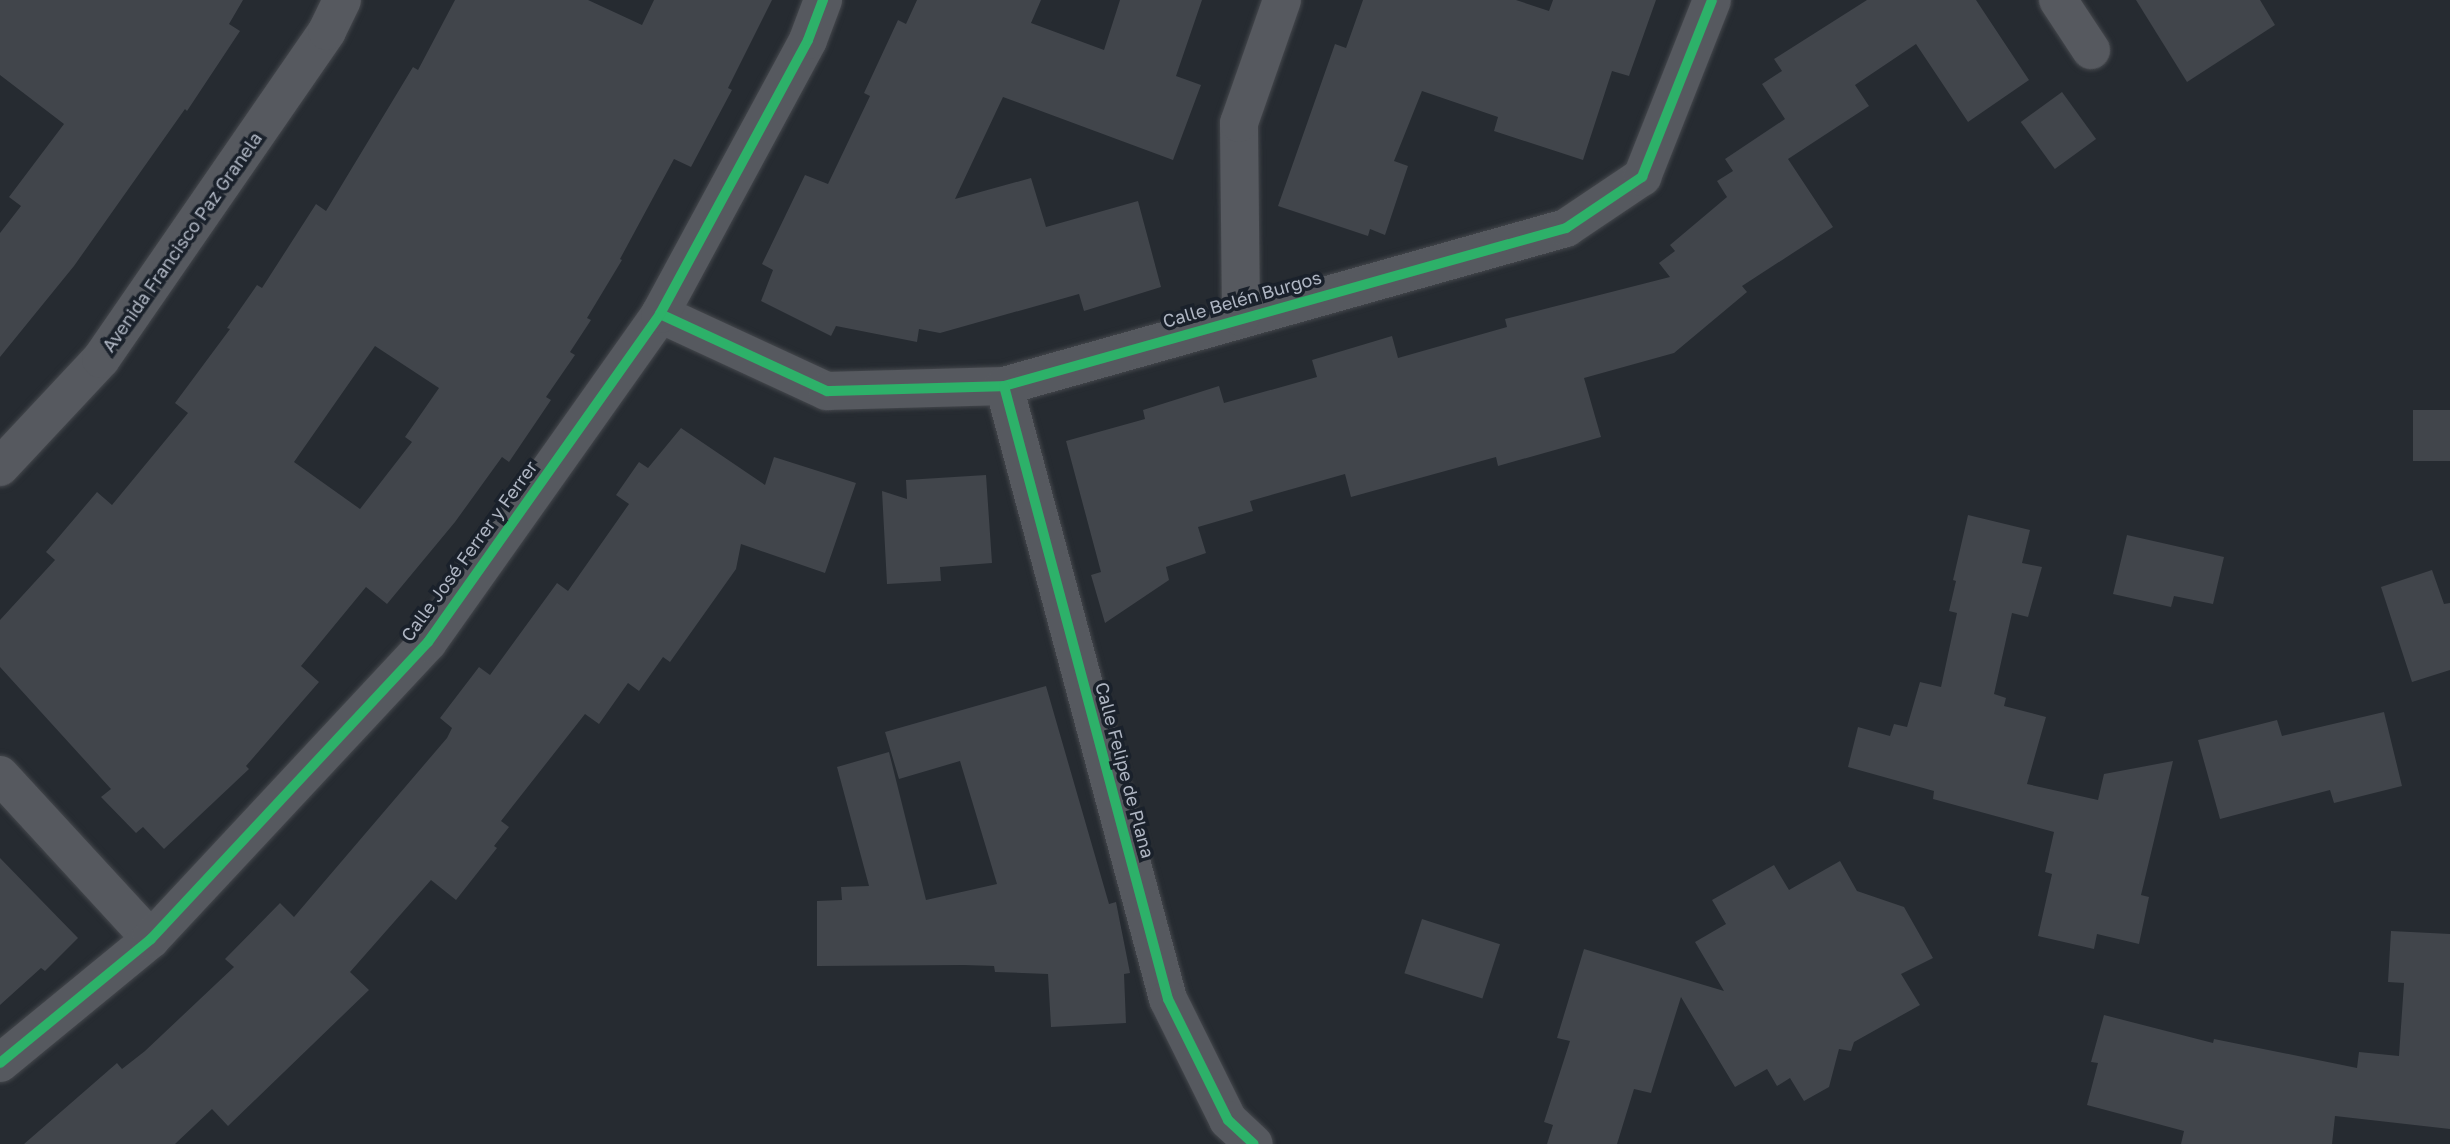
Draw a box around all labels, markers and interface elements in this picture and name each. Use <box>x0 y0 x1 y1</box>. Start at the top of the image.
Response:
street label: Avenida Francisco Paz Granela <box>98 128 266 356</box>
street label: Calle Belén Burgos <box>1160 266 1324 332</box>
street label: Calle José Ferrer y Ferrer <box>396 457 542 645</box>
street label: Calle Felipe de Plana <box>1091 680 1159 860</box>

